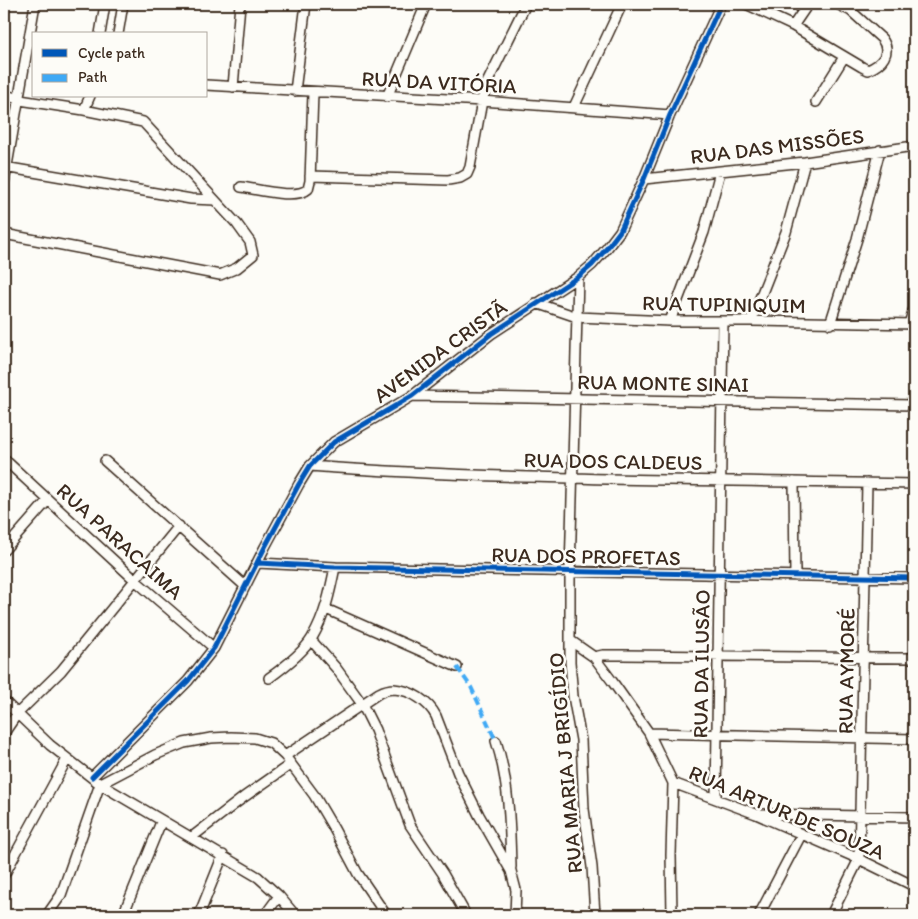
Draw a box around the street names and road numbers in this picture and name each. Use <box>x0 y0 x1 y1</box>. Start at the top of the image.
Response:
street label: RUA DA VITÓRIA <box>361 65 518 99</box>
street label: RUA DAS MISSÕES <box>689 123 865 169</box>
street label: RUA TUPINIQUIM <box>642 290 806 318</box>
street label: AVENIDA CRISTÃ <box>368 294 512 408</box>
street label: RUA MONTE SINAI <box>577 369 749 397</box>
street label: RUA DOS CALDEUS <box>523 447 703 475</box>
street label: RUA PARACAIMA <box>52 478 189 605</box>
street label: RUA DOS PROFETAS <box>491 542 681 570</box>
street label: RUA DA ILUSÃO <box>687 589 715 739</box>
street label: RUA AYMORÉ <box>832 608 860 734</box>
street label: RUA MARIA J BRIGÍDIO <box>543 651 587 875</box>
street label: RUA ARTUR DE SOUZA <box>685 759 889 865</box>

